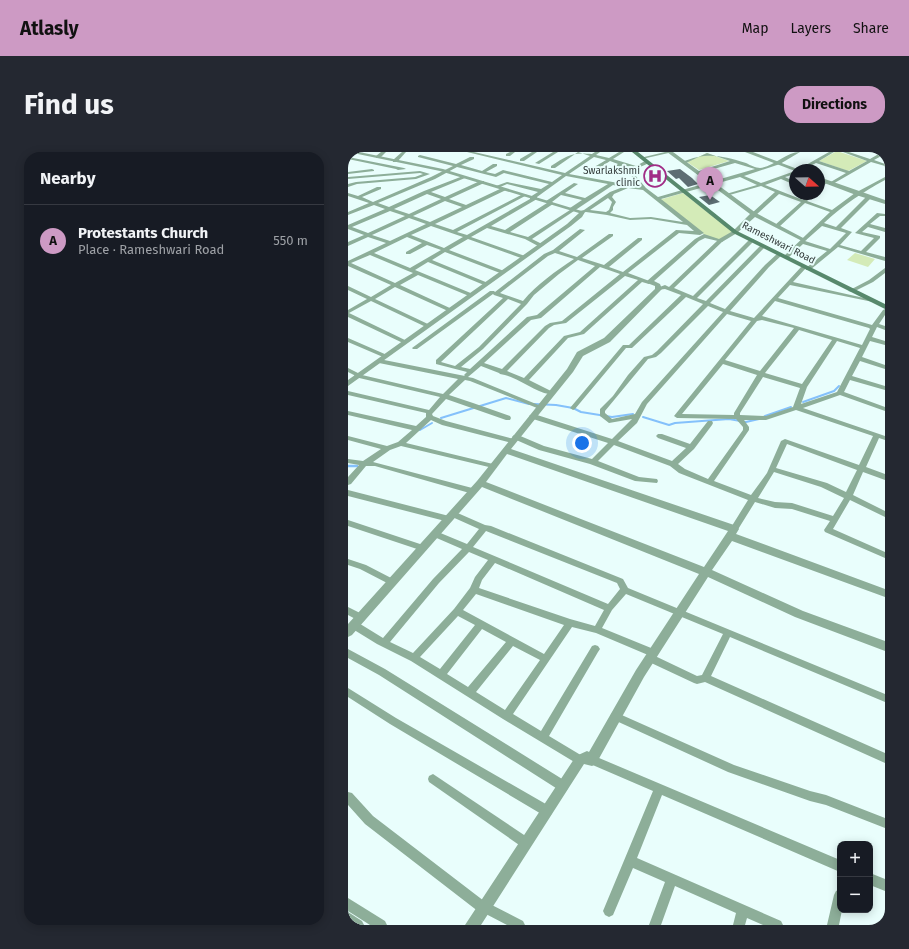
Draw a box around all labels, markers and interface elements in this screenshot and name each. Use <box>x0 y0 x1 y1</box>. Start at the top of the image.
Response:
text: Atlasly <box>20 17 79 40</box>
text: Map <box>742 20 768 37</box>
text: Layers <box>790 20 831 37</box>
text: Share <box>853 20 889 37</box>
button: Directions <box>784 86 885 123</box>
text: Find us <box>24 88 114 121</box>
hospital icon: Swarlakshmi clinic <box>642 163 668 189</box>
north arrow <box>789 164 825 200</box>
place label: Swarlakshmi clinic <box>583 165 640 189</box>
pin: A <box>697 167 723 200</box>
text: Nearby <box>40 168 95 189</box>
street label: Rameshwari Road <box>740 219 817 267</box>
text: Protestants Church <box>78 224 208 242</box>
text: A <box>49 233 57 248</box>
text: 550 m <box>273 233 308 248</box>
text: Place · Rameshwari Road <box>78 242 224 257</box>
your location <box>572 433 592 453</box>
map controls <box>837 841 873 913</box>
button: + <box>837 841 873 877</box>
button: − <box>837 877 873 913</box>

